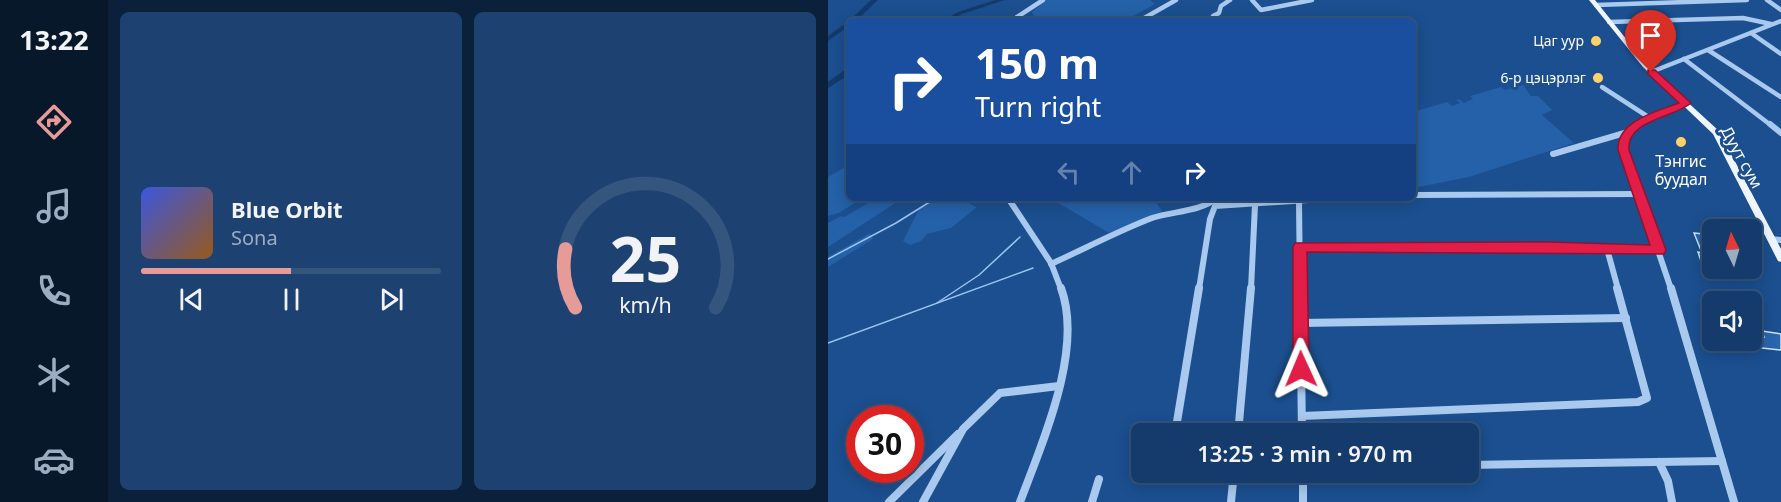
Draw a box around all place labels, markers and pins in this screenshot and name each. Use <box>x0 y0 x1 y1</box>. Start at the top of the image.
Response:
pin <box>1625 10 1676 72</box>
place label: Цаг уур <box>1533 31 1584 50</box>
marker: Цаг уур <box>1589 34 1603 48</box>
place label: 6-р цэцэрлэг <box>1501 68 1586 87</box>
marker: 6-р цэцэрлэг <box>1591 71 1605 85</box>
marker: Тэнгис буудал <box>1674 135 1688 149</box>
place label: Тэнгис буудал <box>1655 150 1707 190</box>

